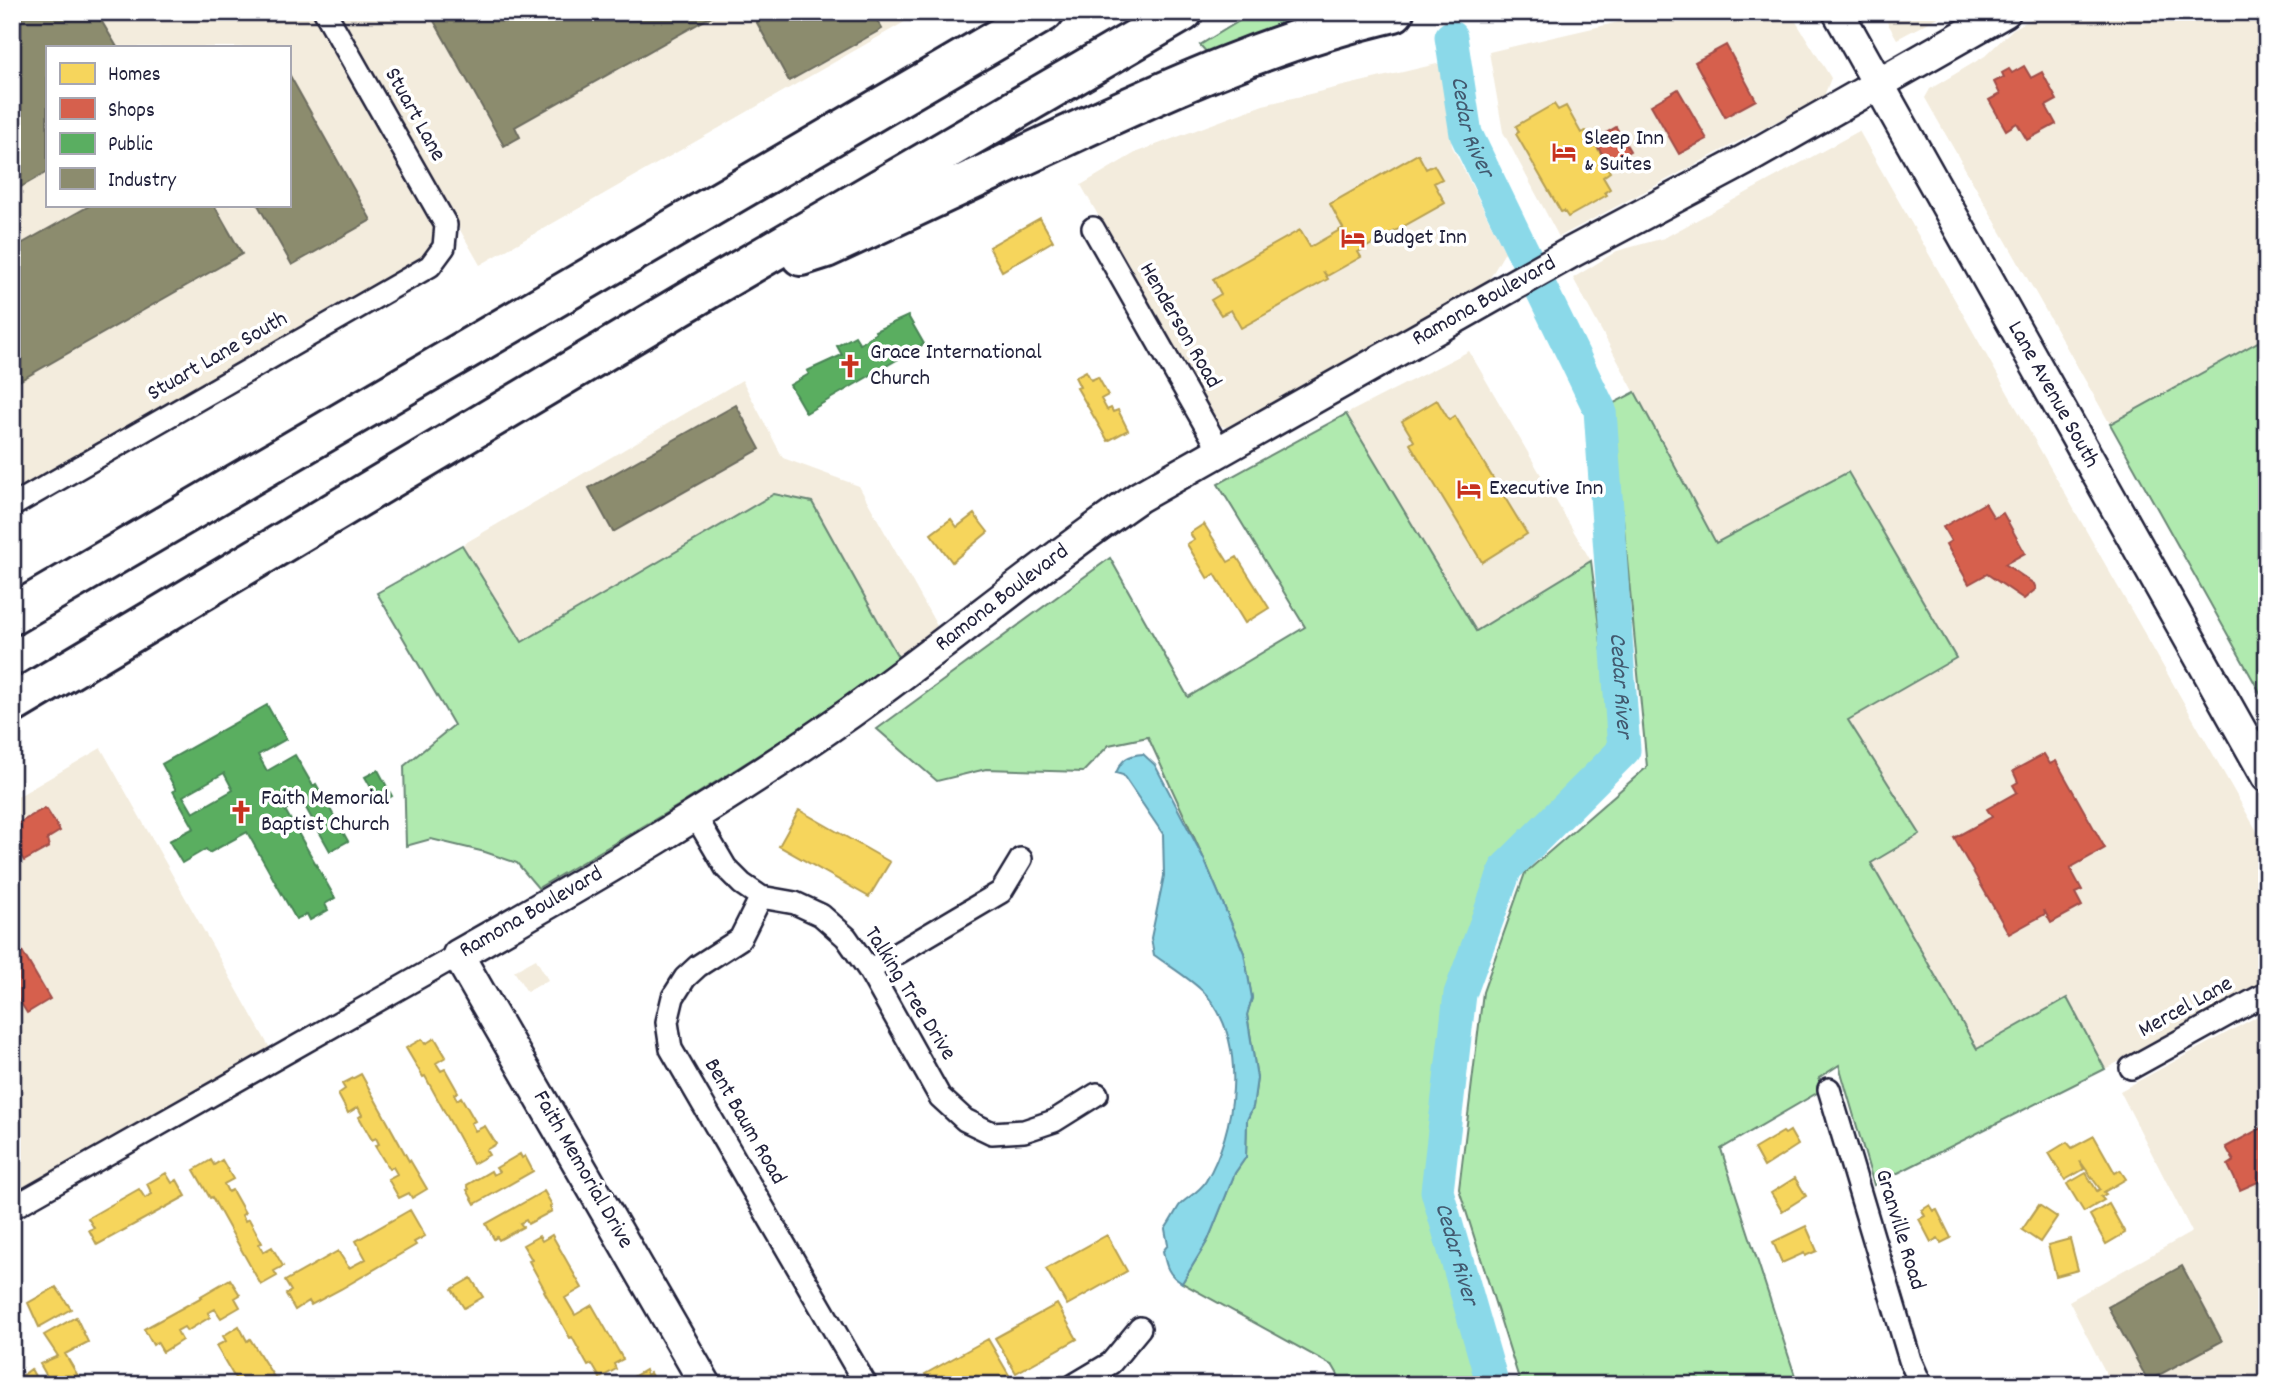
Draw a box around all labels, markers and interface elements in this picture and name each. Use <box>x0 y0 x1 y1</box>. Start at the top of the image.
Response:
legend <box>46 46 290 206</box>
text: Homes <box>108 61 161 91</box>
street label: Stuart Lane <box>375 62 453 168</box>
water label: Cedar River <box>1440 74 1503 187</box>
text: Shops <box>108 97 155 127</box>
place label: Sleep Inn & Suites <box>1584 123 1664 182</box>
text: Public <box>108 131 153 161</box>
hotel icon: Sleep Inn & Suites <box>1550 138 1578 166</box>
text: Industry <box>108 167 176 197</box>
place label: Budget Inn <box>1373 222 1467 255</box>
hotel icon: Budget Inn <box>1339 224 1367 252</box>
street label: Ramona Boulevard <box>1406 247 1563 356</box>
street label: Henderson Road <box>1130 257 1228 395</box>
street label: Stuart Lane South <box>142 303 294 411</box>
street label: Lane Avenue South <box>1998 315 2107 474</box>
place label: Grace International Church <box>870 337 1042 396</box>
church icon: Grace International Church <box>836 352 864 380</box>
place label: Executive Inn <box>1489 473 1603 506</box>
hotel icon: Executive Inn <box>1455 475 1483 503</box>
street label: Ramona Boulevard <box>928 536 1076 660</box>
water label: Cedar River <box>1599 632 1640 742</box>
place label: Faith Memorial Baptist Church <box>261 783 390 842</box>
church icon: Faith Memorial Baptist Church <box>227 798 255 826</box>
street label: Ramona Boulevard <box>453 858 609 967</box>
street label: Talking Tree Drive <box>855 921 963 1067</box>
street label: Mercel Lane <box>2133 969 2239 1047</box>
street label: Bent Baum Road <box>694 1053 794 1191</box>
street label: Faith Memorial Drive <box>523 1085 641 1255</box>
street label: Granville Road <box>1865 1166 1933 1294</box>
water label: Cedar River <box>1424 1199 1487 1312</box>

